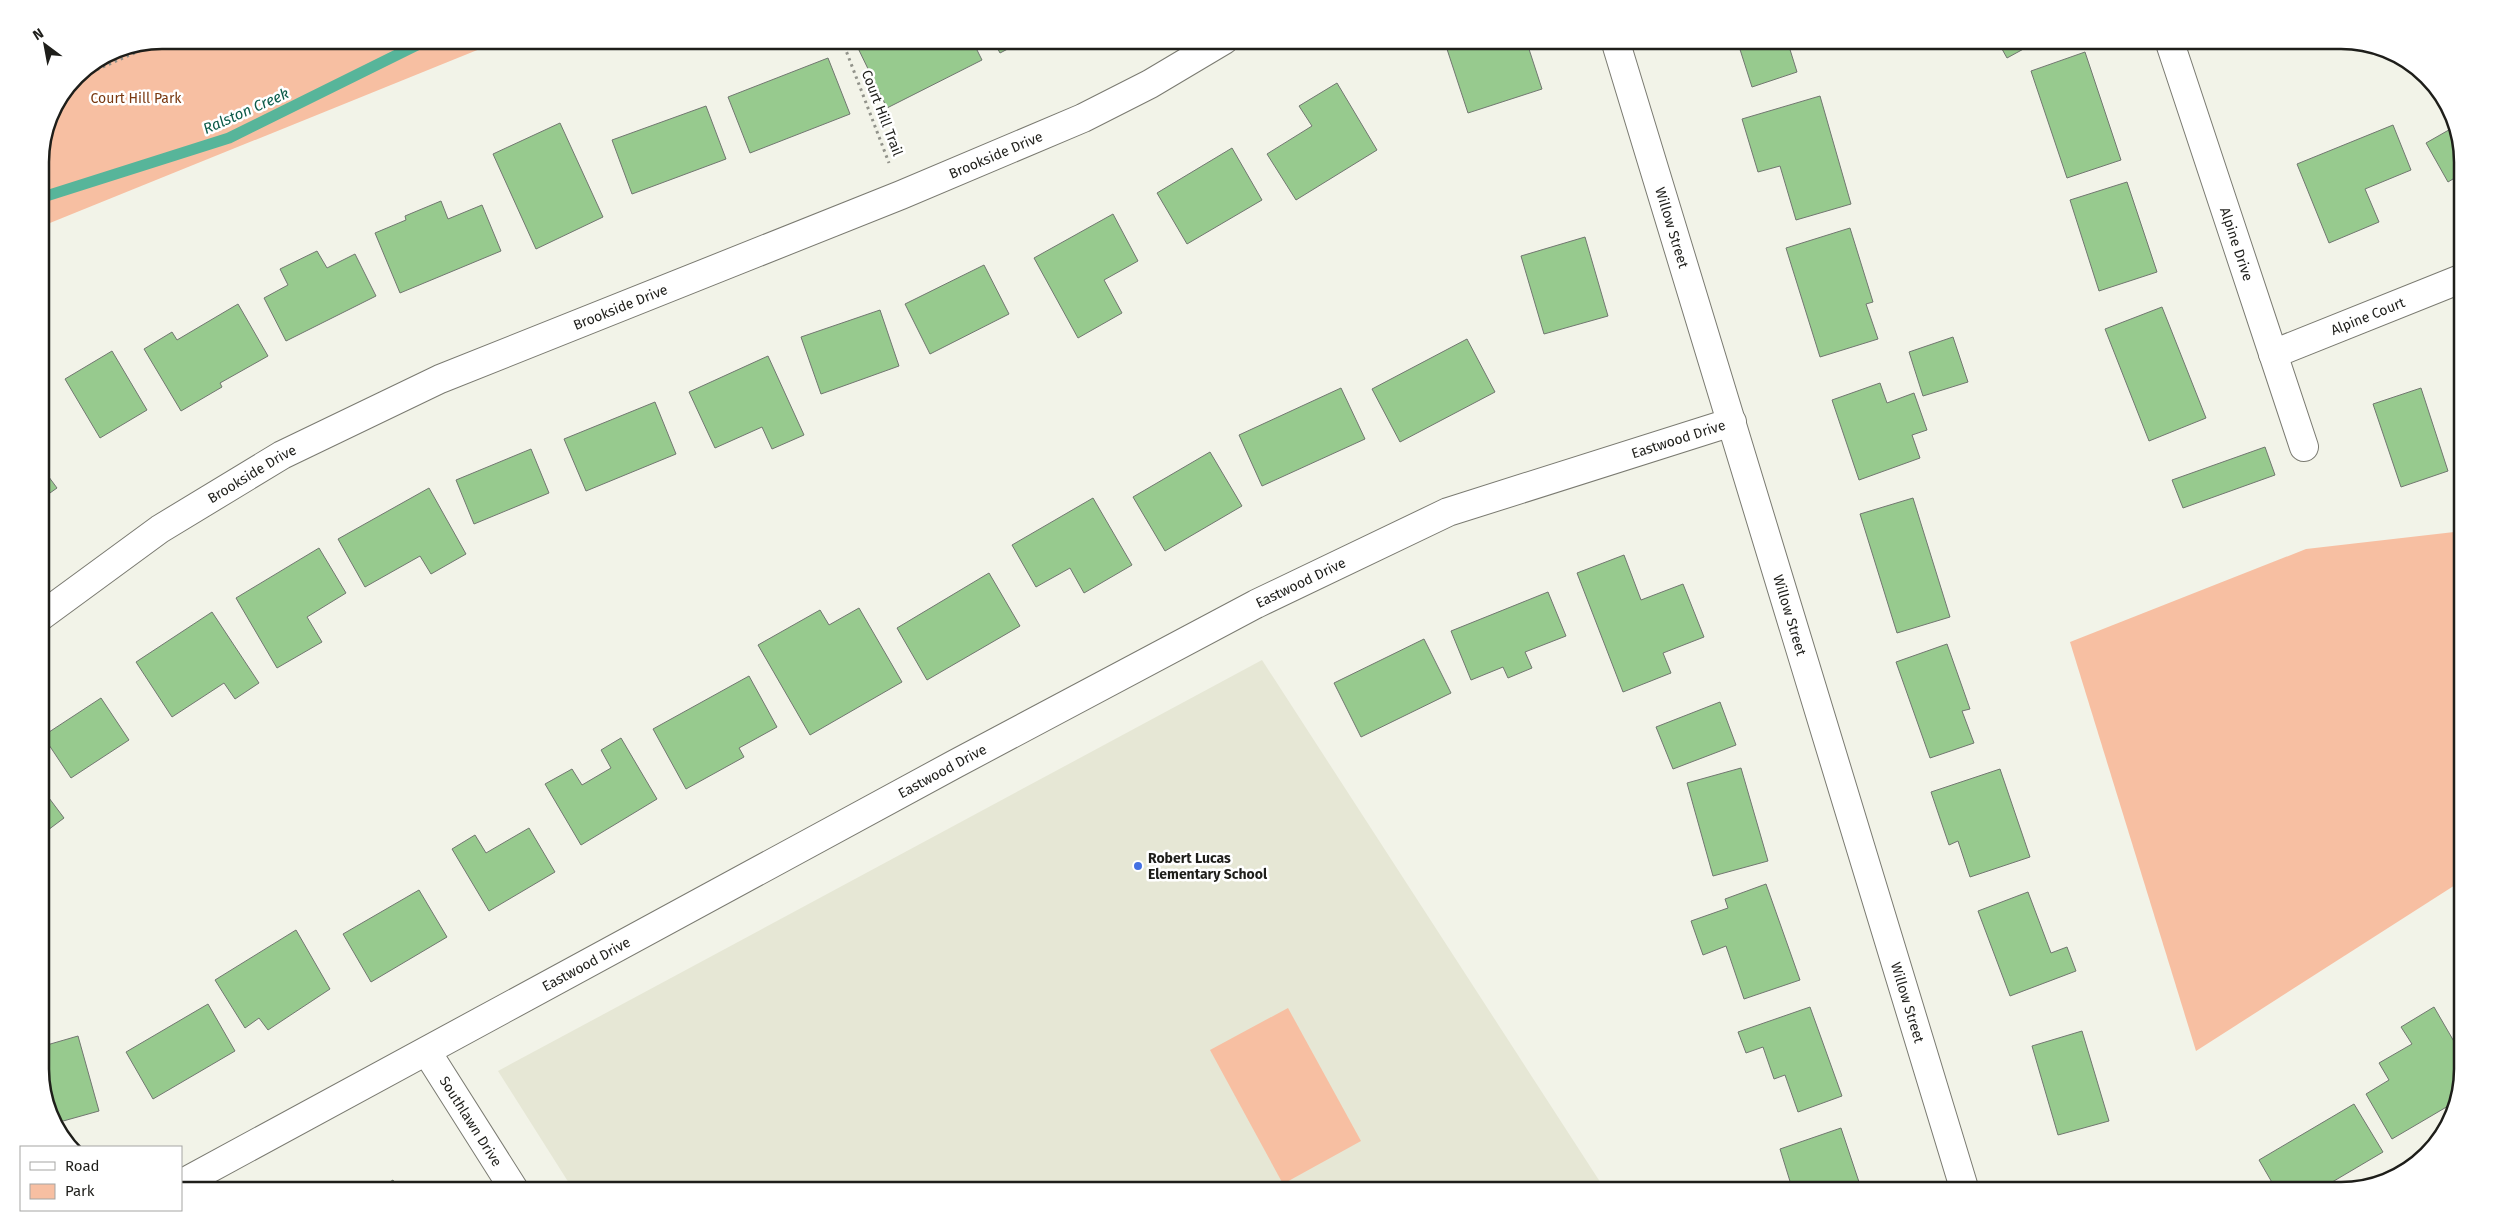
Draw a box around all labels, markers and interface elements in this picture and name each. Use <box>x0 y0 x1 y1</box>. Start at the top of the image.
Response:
north arrow <box>20 20 70 70</box>
text: N <box>30 25 47 44</box>
street label: Court Hill Trail <box>858 68 906 158</box>
water label: Ralston Creek <box>200 84 292 138</box>
park label: Court Hill Park <box>91 90 182 107</box>
street label: Brookside Drive <box>946 128 1045 182</box>
street label: Willow Street <box>1652 185 1693 271</box>
street label: Alpine Drive <box>2217 205 2257 283</box>
street label: Brookside Drive <box>571 281 670 333</box>
street label: Alpine Court <box>2328 293 2408 339</box>
street label: Eastwood Drive <box>1629 416 1728 462</box>
street label: Brookside Drive <box>204 441 299 507</box>
street label: Eastwood Drive <box>1253 554 1348 611</box>
street label: Willow Street <box>1770 573 1810 658</box>
street label: Eastwood Drive <box>895 740 989 802</box>
place label: Robert Lucas Elementary School <box>1148 850 1268 883</box>
marker: Robert Lucas Elementary School <box>1132 860 1144 872</box>
street label: Eastwood Drive <box>539 933 633 995</box>
street label: Willow Street <box>1887 960 1928 1046</box>
street label: Southlawn Drive <box>436 1073 506 1170</box>
legend <box>20 1146 182 1211</box>
text: Road <box>65 1157 100 1175</box>
text: Park <box>65 1182 95 1200</box>

